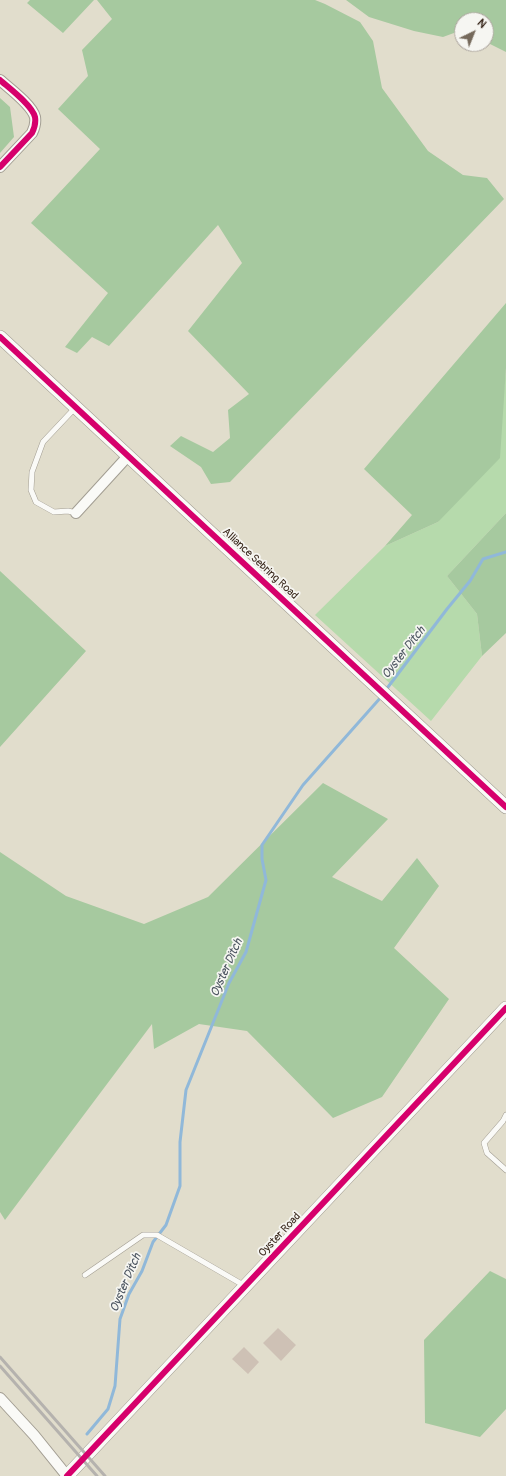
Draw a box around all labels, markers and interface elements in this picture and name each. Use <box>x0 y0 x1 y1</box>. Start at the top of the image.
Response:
north arrow <box>454 12 494 52</box>
text: N <box>475 16 489 31</box>
street label: Alliance Sebring Road <box>219 526 301 602</box>
water label: Oyster Ditch <box>379 624 429 682</box>
water label: Oyster Ditch <box>208 937 246 999</box>
street label: Oyster Road <box>256 1210 304 1260</box>
water label: Oyster Ditch <box>107 1252 145 1314</box>

